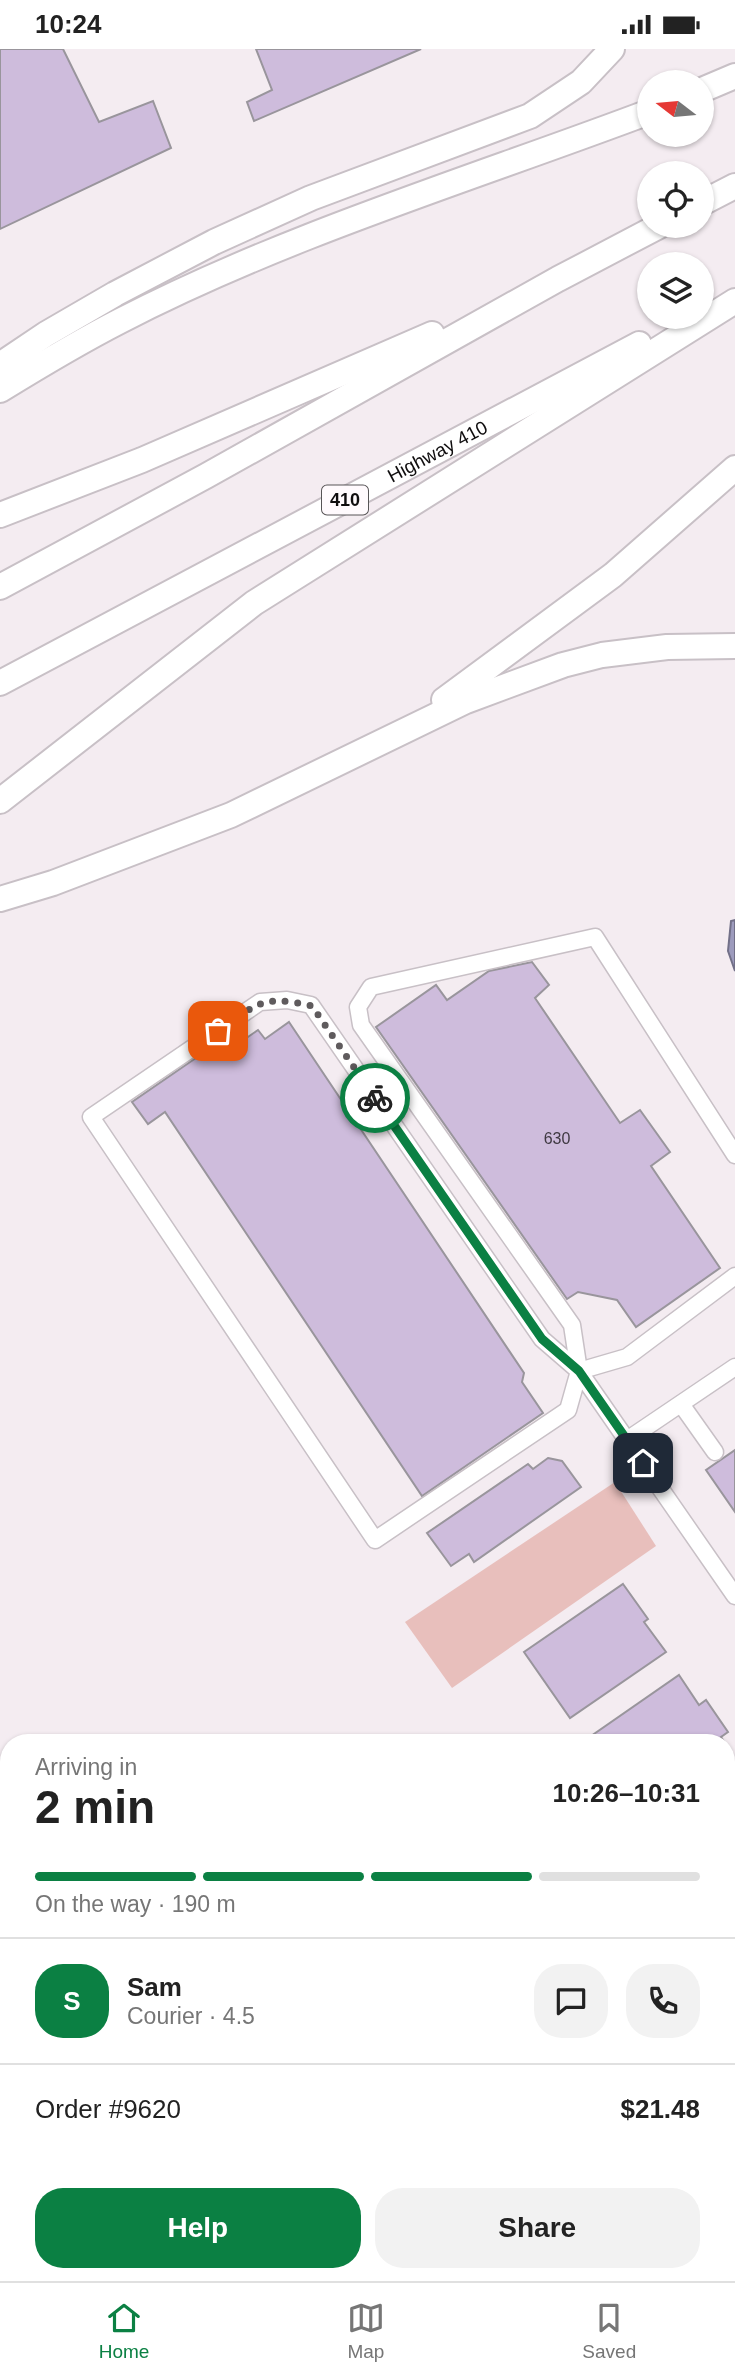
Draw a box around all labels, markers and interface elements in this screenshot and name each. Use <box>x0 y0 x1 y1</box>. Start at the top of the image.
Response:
text: 10:24 <box>35 9 102 39</box>
north arrow <box>637 70 714 147</box>
map controls <box>637 70 714 329</box>
button: locate <box>637 161 714 238</box>
button: layers <box>637 252 714 329</box>
street label: Highway 410 <box>384 416 491 486</box>
road number: 410 <box>322 485 368 515</box>
pin <box>188 1001 248 1061</box>
icon: bag <box>199 1012 237 1050</box>
courier <box>340 1063 410 1133</box>
icon: bike <box>356 1079 394 1117</box>
house number: 630 <box>544 1130 570 1147</box>
pin <box>613 1433 673 1493</box>
icon: home <box>624 1444 662 1482</box>
text: Arriving in <box>35 1754 137 1780</box>
text: 10:26–10:31 <box>553 1778 700 1808</box>
text: 2 min <box>35 1781 155 1833</box>
text: On the way · 190 m <box>35 1891 236 1917</box>
button: chat <box>534 1964 608 2038</box>
button: phone <box>626 1964 700 2038</box>
text: Sam <box>127 1972 182 2002</box>
text: S <box>63 1986 81 2016</box>
text: Courier · 4.5 <box>127 2003 255 2029</box>
text: Order #9620 <box>35 2094 181 2124</box>
text: $21.48 <box>620 2094 700 2124</box>
button: Help <box>35 2188 361 2268</box>
button: Share <box>375 2188 700 2268</box>
tab: Home <box>99 2299 149 2363</box>
tab: Map <box>347 2299 385 2363</box>
tab: Saved <box>582 2299 636 2363</box>

